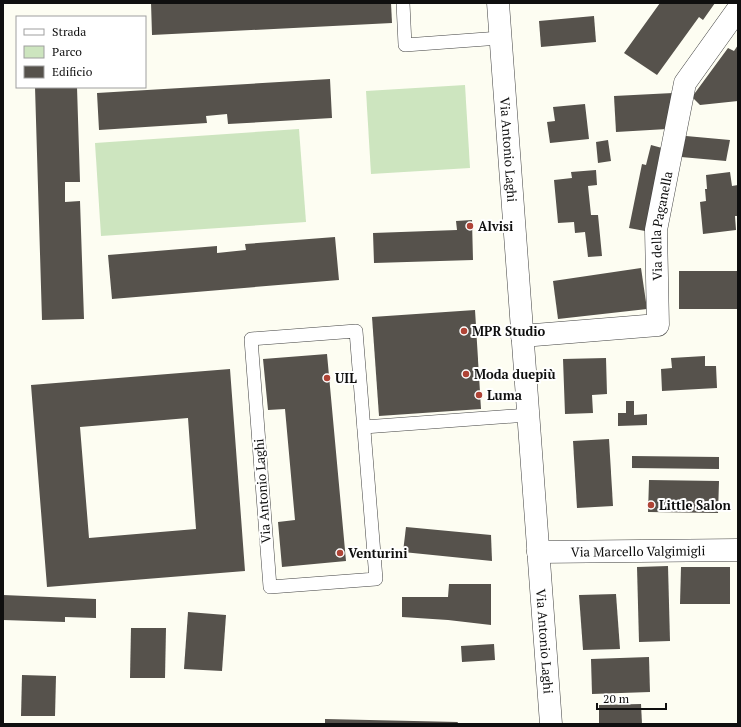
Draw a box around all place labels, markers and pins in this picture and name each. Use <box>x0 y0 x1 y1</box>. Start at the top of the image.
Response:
place label: Alvisi <box>478 217 513 235</box>
marker: Alvisi <box>465 221 475 231</box>
place label: MPR Studio <box>472 322 546 340</box>
marker: MPR Studio <box>459 326 469 336</box>
place label: Moda duepiù <box>474 365 556 383</box>
place label: UIL <box>335 369 357 387</box>
marker: Moda duepiù <box>461 369 471 379</box>
marker: UIL <box>322 373 332 383</box>
place label: Luma <box>487 386 523 404</box>
marker: Luma <box>474 390 484 400</box>
place label: Little Salon <box>659 496 731 514</box>
marker: Little Salon <box>646 500 656 510</box>
place label: Venturini <box>348 544 407 562</box>
marker: Venturini <box>335 548 345 558</box>

